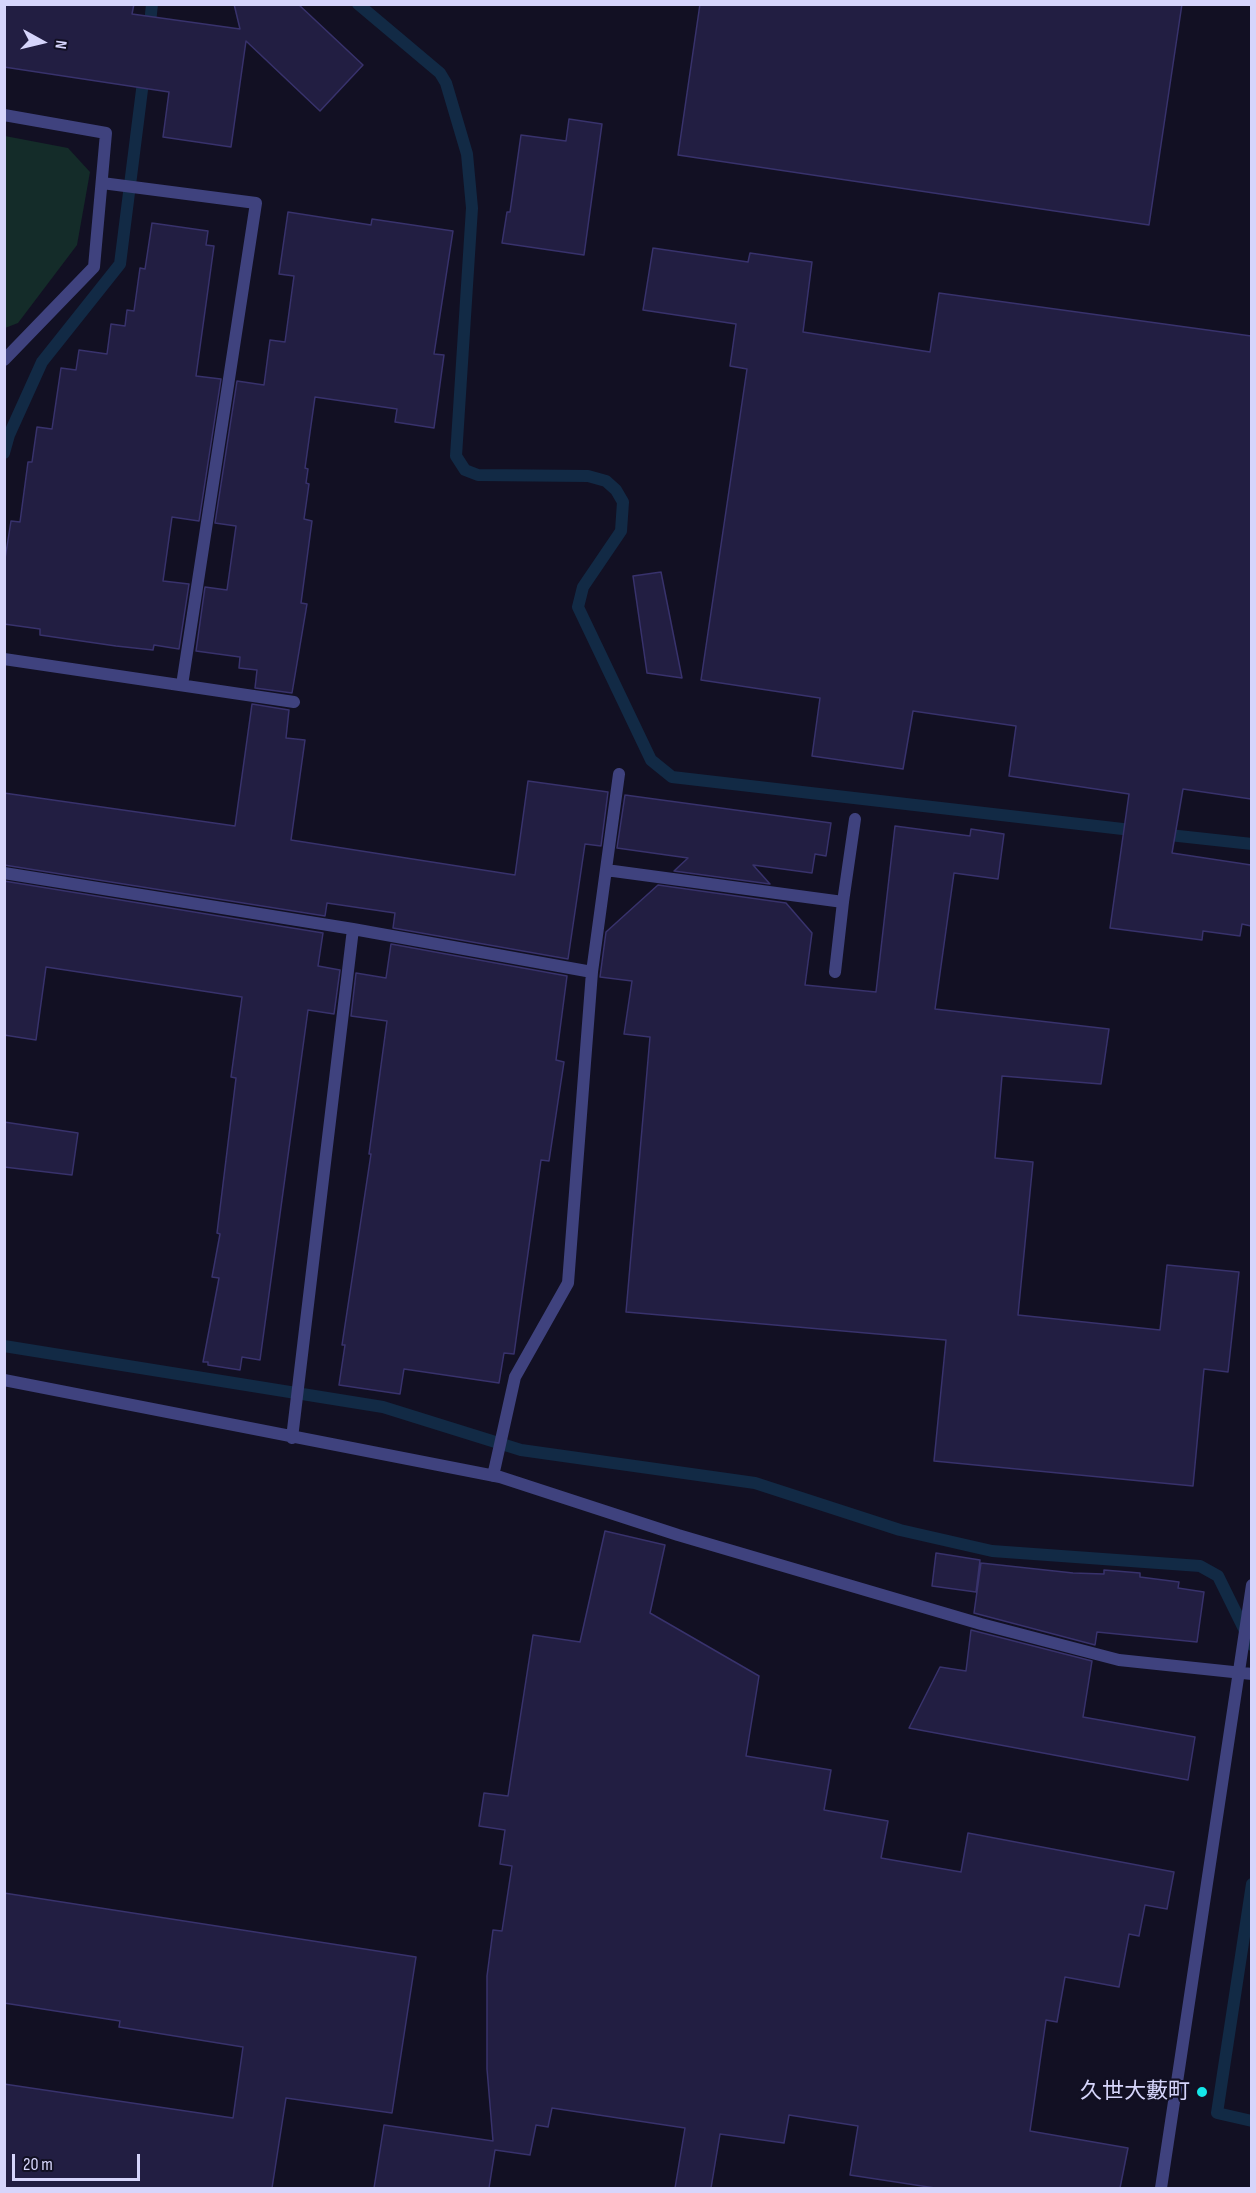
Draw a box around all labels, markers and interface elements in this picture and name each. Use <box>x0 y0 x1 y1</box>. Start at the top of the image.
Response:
north arrow <box>12 12 72 72</box>
text: N <box>50 39 70 50</box>
place label: 久世大藪町 <box>1080 2079 1190 2105</box>
marker: 久世大藪町 <box>1195 2085 1209 2099</box>
scale bar <box>15 2142 142 2180</box>
text: 20 m <box>23 2154 53 2175</box>

